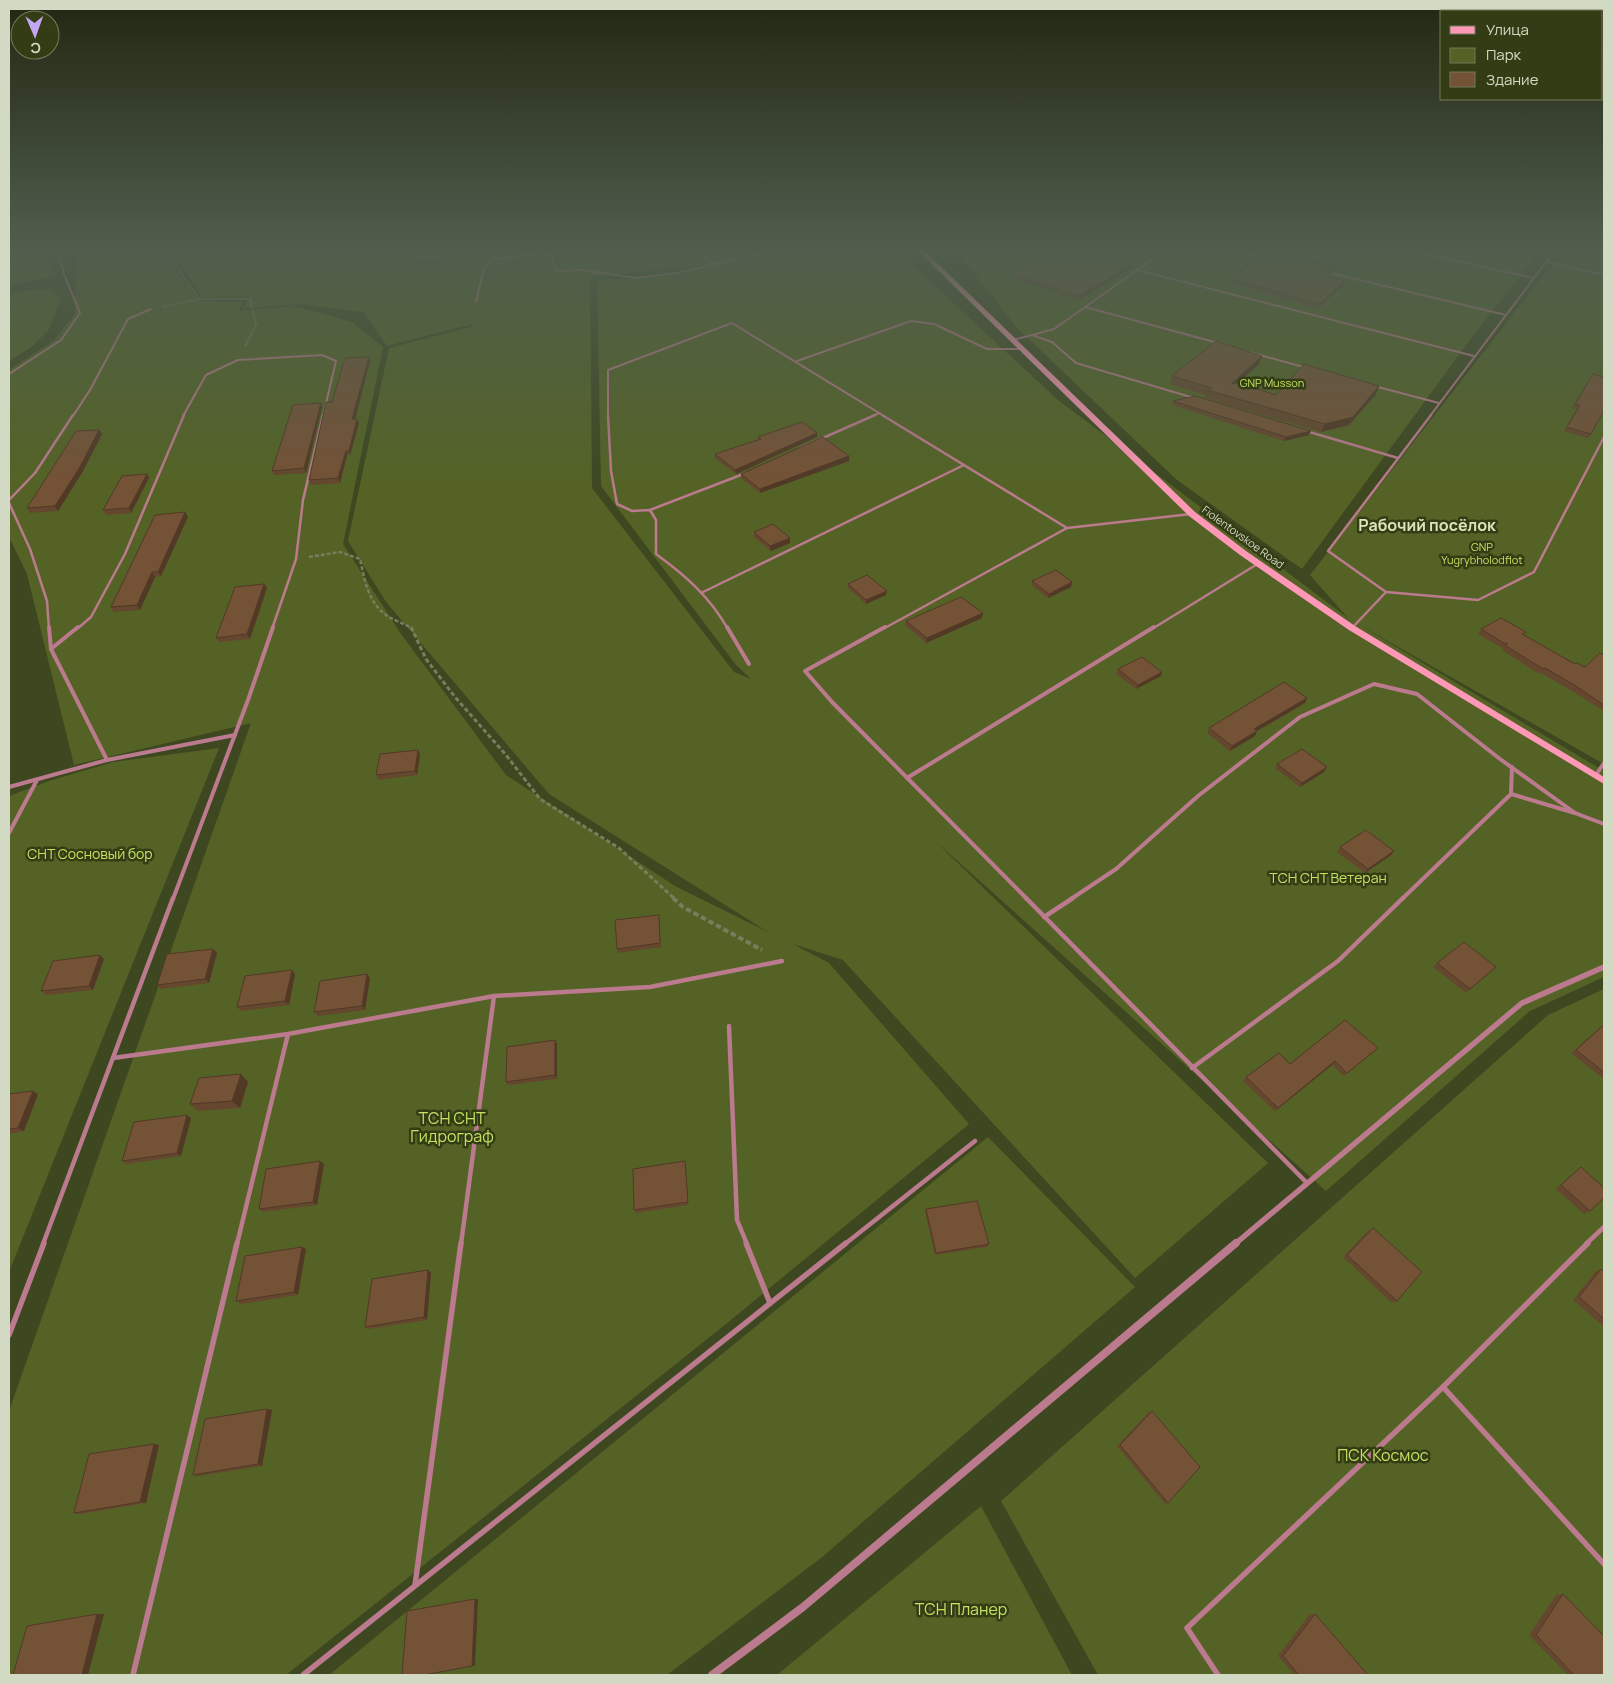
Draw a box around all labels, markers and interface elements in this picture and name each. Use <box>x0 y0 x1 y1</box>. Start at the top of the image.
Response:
north arrow <box>10 10 60 60</box>
legend <box>1440 10 1603 100</box>
text: Улица <box>1486 19 1529 40</box>
text: С <box>30 39 41 58</box>
text: Парк <box>1486 44 1522 65</box>
text: Здание <box>1486 69 1539 90</box>
park label: GNP Musson <box>1240 375 1304 390</box>
street label: Fiolentovskoe Road <box>1199 502 1287 572</box>
district label: Рабочий посёлок <box>1358 514 1496 536</box>
park label: GNP Yugrybholodflot <box>1441 539 1523 567</box>
park label: СНТ Сосновый бор <box>27 844 153 863</box>
park label: ТСН СНТ Ветеран <box>1269 868 1387 887</box>
park label: ТСН СНТ Гидрограф <box>410 1107 494 1147</box>
park label: ПСК Космос <box>1337 1444 1429 1466</box>
park label: ТСН Планер <box>915 1598 1007 1620</box>

